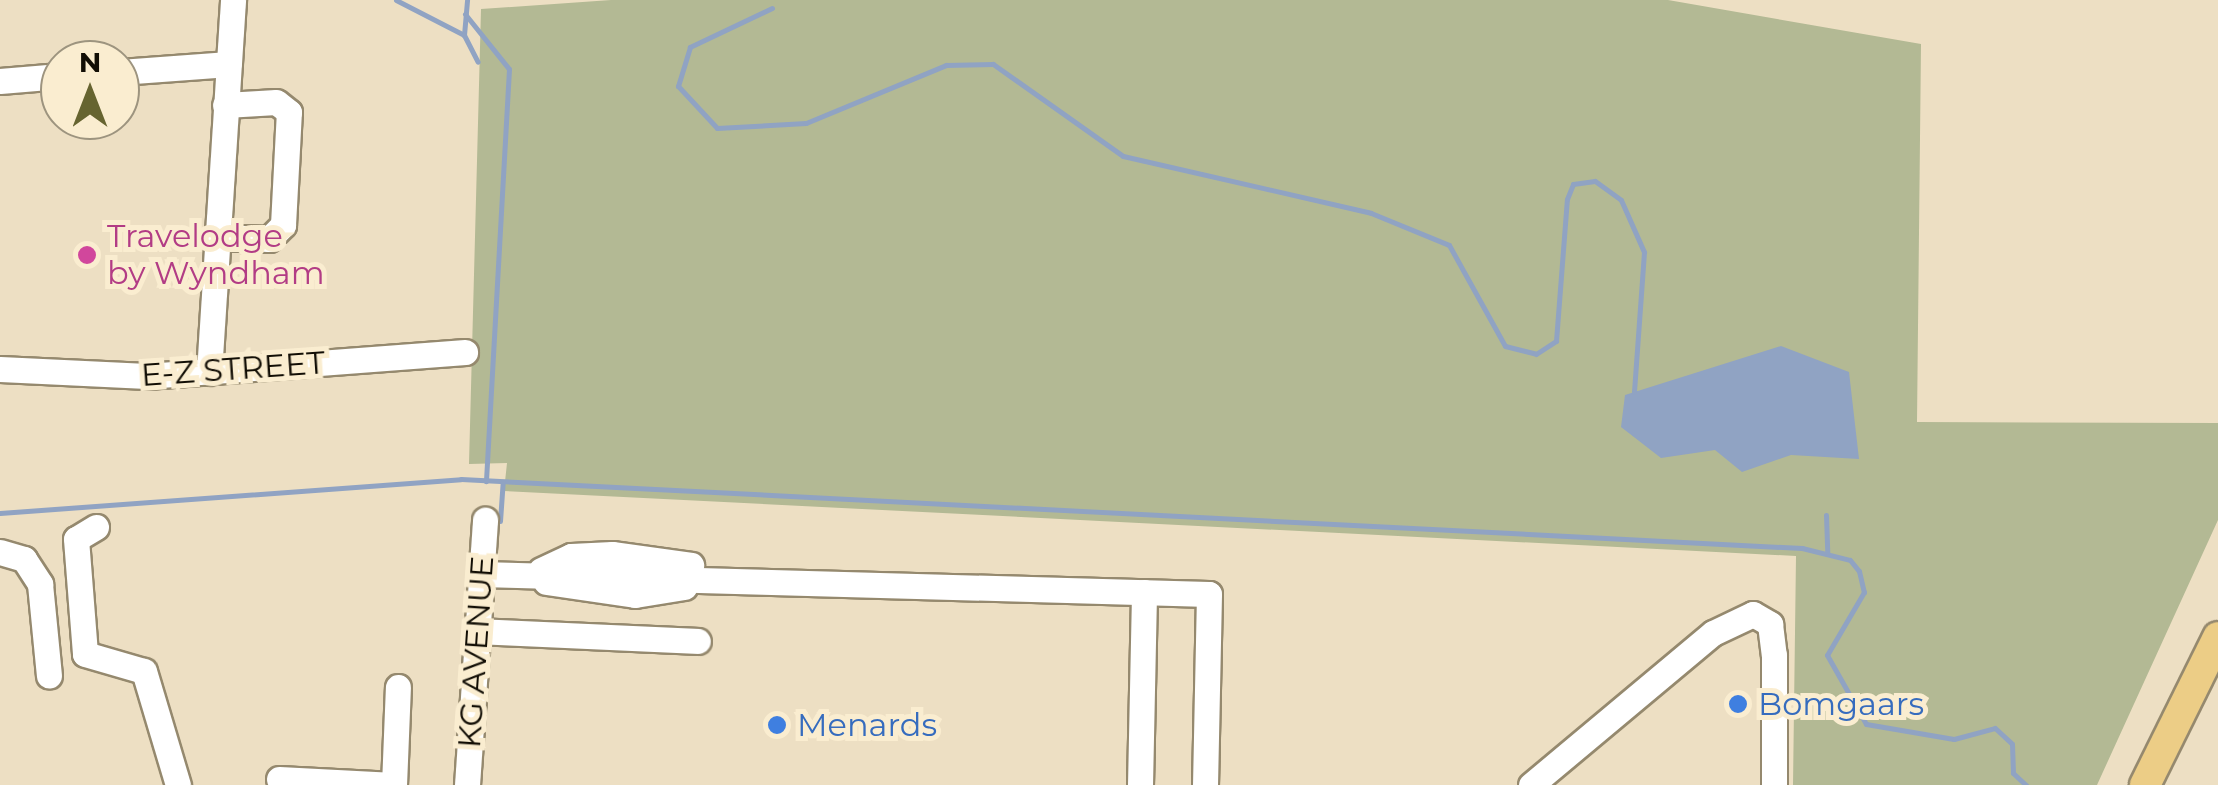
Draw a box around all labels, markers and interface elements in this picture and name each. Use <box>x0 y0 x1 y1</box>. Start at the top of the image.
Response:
north arrow <box>40 40 140 140</box>
text: N <box>79 45 101 79</box>
place label: Travelodge by Wyndham <box>107 218 325 293</box>
marker: Travelodge by Wyndham <box>76 244 98 266</box>
street label: E-Z STREET <box>140 343 326 395</box>
street label: KG AVENUE <box>450 555 502 749</box>
place label: Bomgaars <box>1758 685 1924 723</box>
marker: Bomgaars <box>1727 693 1749 715</box>
place label: Menards <box>797 706 937 744</box>
marker: Menards <box>766 714 788 736</box>

